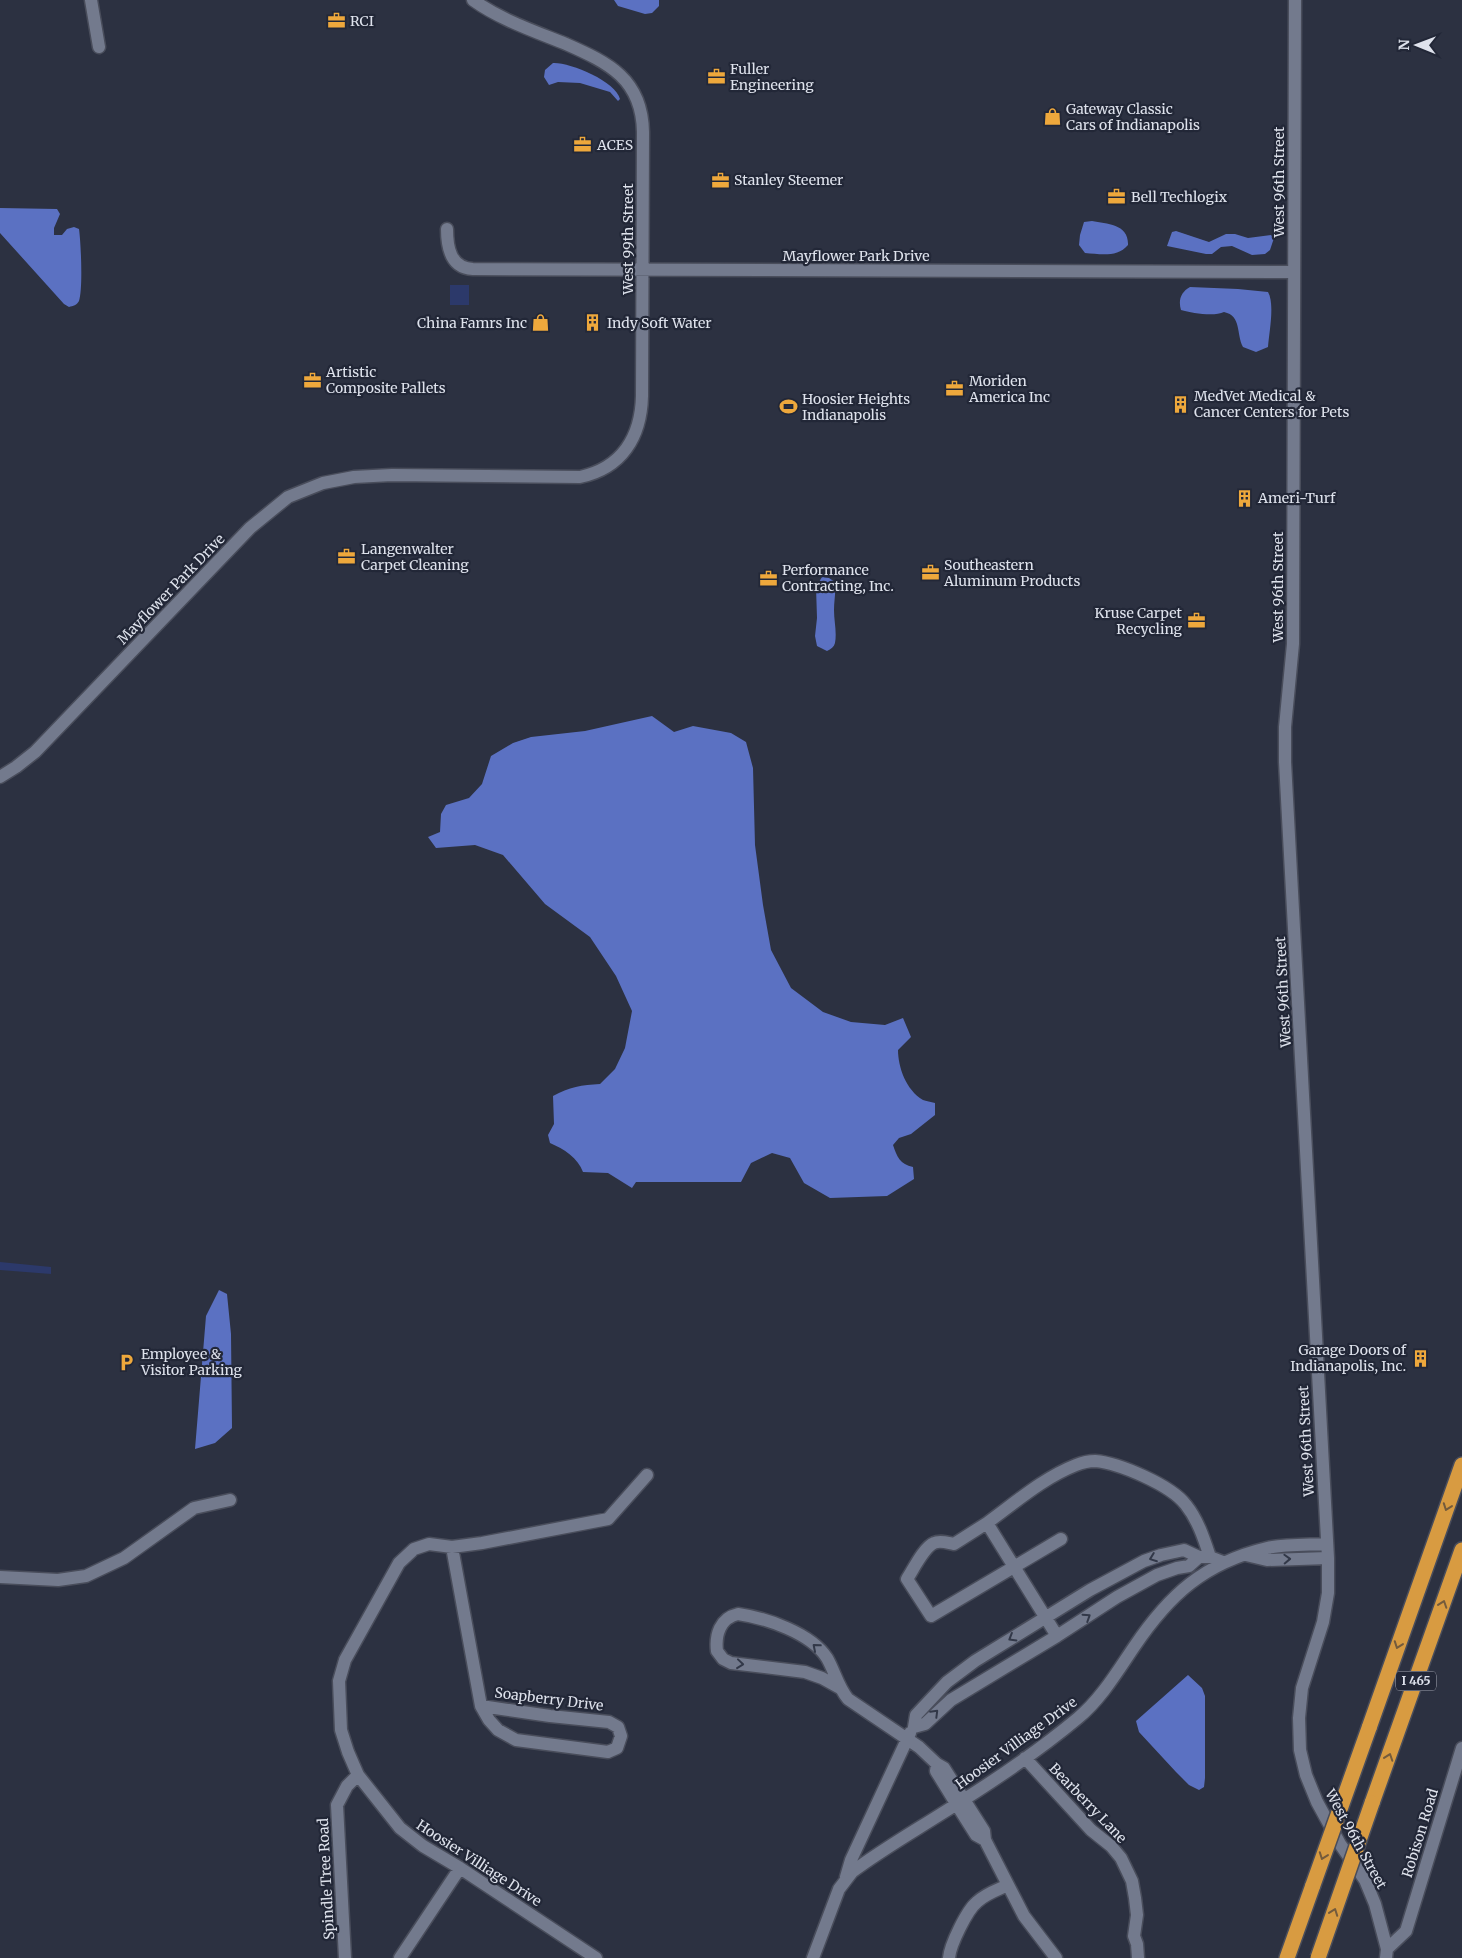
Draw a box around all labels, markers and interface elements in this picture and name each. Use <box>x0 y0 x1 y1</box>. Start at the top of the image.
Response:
office icon: RCI <box>326 11 346 31</box>
place label: RCI <box>350 12 374 30</box>
north arrow <box>1392 20 1442 70</box>
text: N <box>1395 39 1413 50</box>
place label: Fuller Engineering <box>730 60 814 94</box>
office icon: Fuller Engineering <box>706 67 726 87</box>
place label: Gateway Classic Cars of Indianapolis <box>1066 100 1200 134</box>
shop icon: Gateway Classic Cars of Indianapolis <box>1042 107 1062 127</box>
street label: West 96th Street <box>1270 126 1288 239</box>
office icon: ACES <box>573 135 593 155</box>
place label: ACES <box>596 136 633 154</box>
office icon: Stanley Steemer <box>710 170 730 190</box>
place label: Stanley Steemer <box>734 171 843 189</box>
street label: West 99th Street <box>619 183 637 296</box>
office icon: Bell Techlogix <box>1107 187 1127 207</box>
place label: Bell Techlogix <box>1131 188 1228 206</box>
street label: Mayflower Park Drive <box>783 247 929 265</box>
shop icon: China Famrs Inc <box>531 313 551 333</box>
building icon: Indy Soft Water <box>583 313 603 333</box>
place label: China Famrs Inc <box>417 314 527 332</box>
place label: Indy Soft Water <box>607 314 711 332</box>
place label: Artistic Composite Pallets <box>325 363 446 397</box>
office icon: Artistic Composite Pallets <box>302 370 322 390</box>
place label: Moriden America Inc <box>968 372 1050 406</box>
office icon: Moriden America Inc <box>945 379 965 399</box>
place label: MedVet Medical & Cancer Centers for Pets <box>1194 387 1349 421</box>
place label: Hoosier Heights Indianapolis <box>802 390 910 424</box>
building icon: MedVet Medical & Cancer Centers for Pets <box>1170 394 1190 414</box>
sports icon: Hoosier Heights Indianapolis <box>778 397 798 417</box>
building icon: Ameri-Turf <box>1234 488 1254 508</box>
place label: Ameri-Turf <box>1257 489 1336 507</box>
street label: Mayflower Park Drive <box>114 530 228 648</box>
street label: West 96th Street <box>1269 531 1287 644</box>
place label: Langenwalter Carpet Cleaning <box>361 540 469 574</box>
office icon: Langenwalter Carpet Cleaning <box>337 547 357 567</box>
place label: Southeastern Aluminum Products <box>943 556 1080 590</box>
place label: Performance Contracting, Inc. <box>782 561 894 595</box>
office icon: Southeastern Aluminum Products <box>920 563 940 583</box>
office icon: Performance Contracting, Inc. <box>758 568 778 588</box>
place label: Kruse Carpet Recycling <box>1094 604 1183 638</box>
office icon: Kruse Carpet Recycling <box>1186 611 1206 631</box>
street label: West 96th Street <box>1271 935 1295 1049</box>
place label: Garage Doors of Indianapolis, Inc. <box>1290 1341 1407 1375</box>
place label: Employee & Visitor Parking <box>140 1345 243 1379</box>
building icon: Garage Doors of Indianapolis, Inc. <box>1410 1348 1430 1368</box>
parking icon: Employee & Visitor Parking <box>117 1352 137 1372</box>
street label: West 96th Street <box>1294 1384 1318 1498</box>
one-way arrow <box>1443 1502 1453 1511</box>
one-way arrow <box>1149 1552 1158 1562</box>
one-way arrow <box>1283 1554 1291 1565</box>
one-way arrow <box>1437 1600 1447 1609</box>
one-way arrow <box>1081 1613 1090 1623</box>
one-way arrow <box>1009 1632 1018 1642</box>
one-way arrow <box>1394 1640 1404 1649</box>
one-way arrow <box>813 1644 822 1653</box>
one-way arrow <box>736 1658 744 1669</box>
road number: I 465 <box>1396 1672 1436 1690</box>
street label: Soapberry Drive <box>494 1683 604 1715</box>
street label: Hoosier Villiage Drive <box>952 1693 1080 1793</box>
one-way arrow <box>930 1710 939 1719</box>
one-way arrow <box>1383 1754 1393 1762</box>
street label: Bearberry Lane <box>1045 1759 1131 1847</box>
street label: West 96th Street <box>1321 1785 1391 1892</box>
street label: Robison Road <box>1398 1786 1442 1880</box>
street label: Hoosier Villiage Drive <box>413 1816 545 1910</box>
street label: Spindle Tree Road <box>314 1817 338 1940</box>
one-way arrow <box>1319 1851 1329 1860</box>
one-way arrow <box>1328 1908 1338 1917</box>

